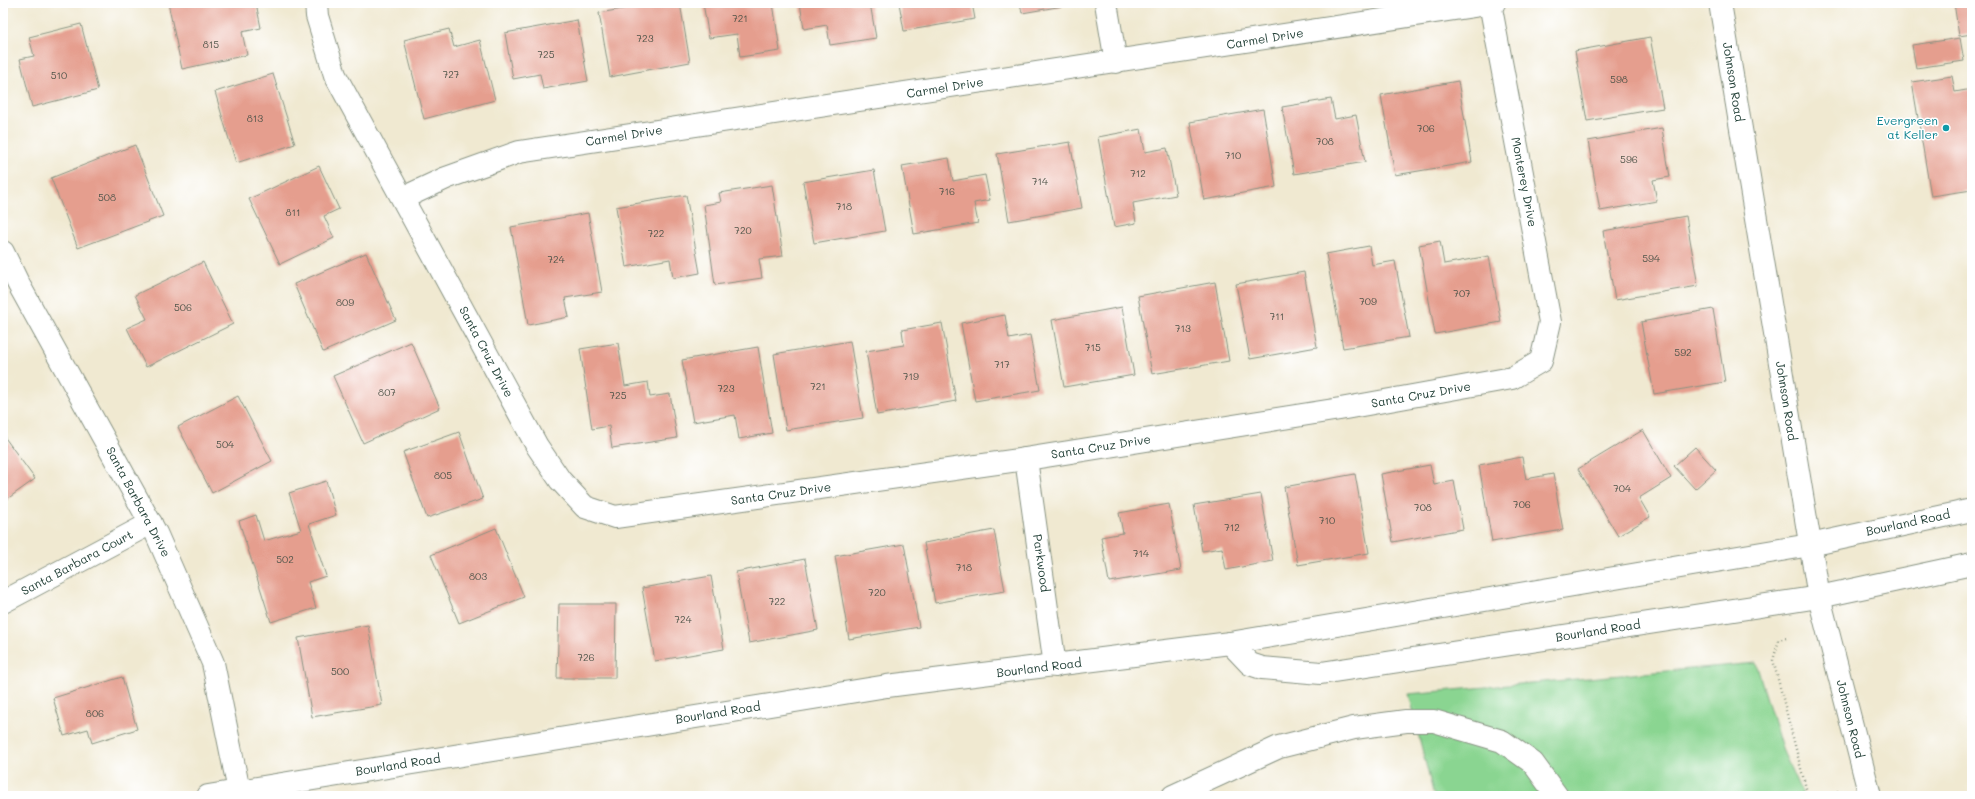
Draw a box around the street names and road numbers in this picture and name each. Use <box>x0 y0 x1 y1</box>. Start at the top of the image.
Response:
street label: Carmel Drive <box>1225 24 1304 52</box>
street label: Johnson Road <box>1720 41 1748 123</box>
street label: Carmel Drive <box>905 73 984 101</box>
street label: Carmel Drive <box>584 121 663 149</box>
street label: Monterey Drive <box>1508 135 1542 228</box>
street label: Santa Cruz Drive <box>456 303 518 400</box>
street label: Johnson Road <box>1773 360 1801 442</box>
street label: Santa Cruz Drive <box>1370 377 1472 411</box>
street label: Santa Cruz Drive <box>1050 430 1152 462</box>
street label: Santa Barbara Drive <box>103 444 175 559</box>
street label: Santa Cruz Drive <box>730 478 832 508</box>
street label: Bourland Road <box>1864 505 1952 539</box>
street label: Santa Barbara Court <box>18 526 135 598</box>
street label: Parkwood <box>1030 533 1054 593</box>
street label: Bourland Road <box>1554 615 1642 645</box>
street label: Bourland Road <box>995 654 1083 680</box>
street label: Johnson Road <box>1833 678 1869 760</box>
street label: Bourland Road <box>674 697 762 727</box>
street label: Bourland Road <box>354 749 442 779</box>

